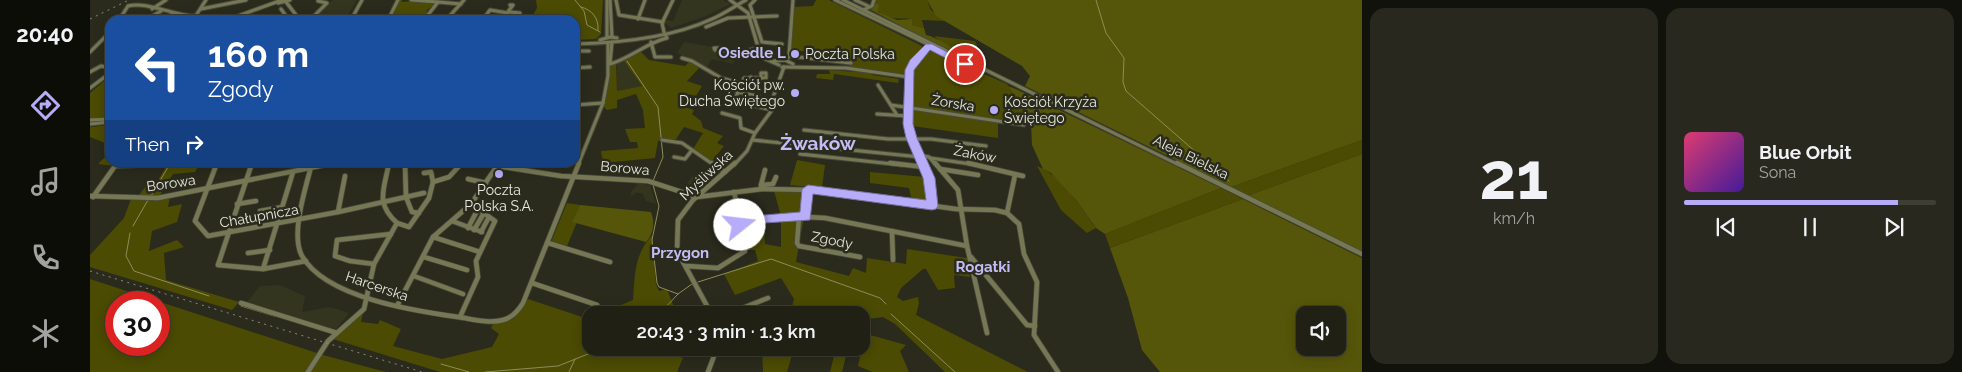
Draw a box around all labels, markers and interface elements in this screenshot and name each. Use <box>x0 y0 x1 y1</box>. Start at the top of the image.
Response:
text: 20:40 <box>16 21 74 47</box>
text: 160 m <box>208 34 309 75</box>
icon: left <box>125 35 190 100</box>
pin <box>944 43 986 85</box>
district label: Osiedle L <box>718 44 786 62</box>
place label: Poczta Polska <box>805 46 895 62</box>
marker: Poczta Polska <box>789 48 801 60</box>
icon: arrive <box>951 50 979 78</box>
text: Zgody <box>208 76 274 102</box>
place label: Kościół pw. Ducha Świętego <box>679 77 785 109</box>
marker: Kościół pw. Ducha Świętego <box>789 87 801 99</box>
icon: directions <box>28 88 63 123</box>
street label: Żorska <box>930 90 976 114</box>
place label: Kościół Krzyża Świętego <box>1004 94 1097 126</box>
marker: Kościół Krzyża Świętego <box>988 104 1000 116</box>
icon: right <box>180 130 208 158</box>
district label: Żwaków <box>780 132 856 154</box>
street label: Aleja Bielska <box>1151 132 1231 182</box>
text: Then <box>125 133 170 155</box>
text: 21 <box>1480 138 1548 214</box>
street label: Żaków <box>952 140 999 166</box>
text: Blue Orbit <box>1759 141 1851 163</box>
street label: Myśliwska <box>676 147 736 203</box>
street label: Borowa <box>600 158 650 178</box>
text: Sona <box>1759 163 1796 182</box>
icon: music <box>28 164 63 199</box>
marker: Poczta Polska S.A. <box>493 168 505 180</box>
street label: Borowa <box>146 172 196 194</box>
place label: Poczta Polska S.A. <box>464 182 534 214</box>
position arrow <box>713 198 765 250</box>
street label: Chałupnicza <box>218 201 300 231</box>
text: km/h <box>1493 209 1535 228</box>
icon: previous <box>1712 213 1740 241</box>
icon: pause <box>1796 213 1824 241</box>
icon: next <box>1880 213 1908 241</box>
street label: Zgody <box>810 228 854 252</box>
icon: phone <box>28 240 63 275</box>
district label: Przygon <box>651 244 709 262</box>
district label: Rogatki <box>956 258 1010 276</box>
street label: Harcerska <box>344 268 410 304</box>
speed limit sign: 30 <box>105 291 170 356</box>
map controls <box>1296 306 1346 356</box>
button: sound <box>1296 306 1346 356</box>
icon: climate <box>28 316 63 351</box>
text: 20:43 · 3 min · 1.3 km <box>636 320 816 342</box>

